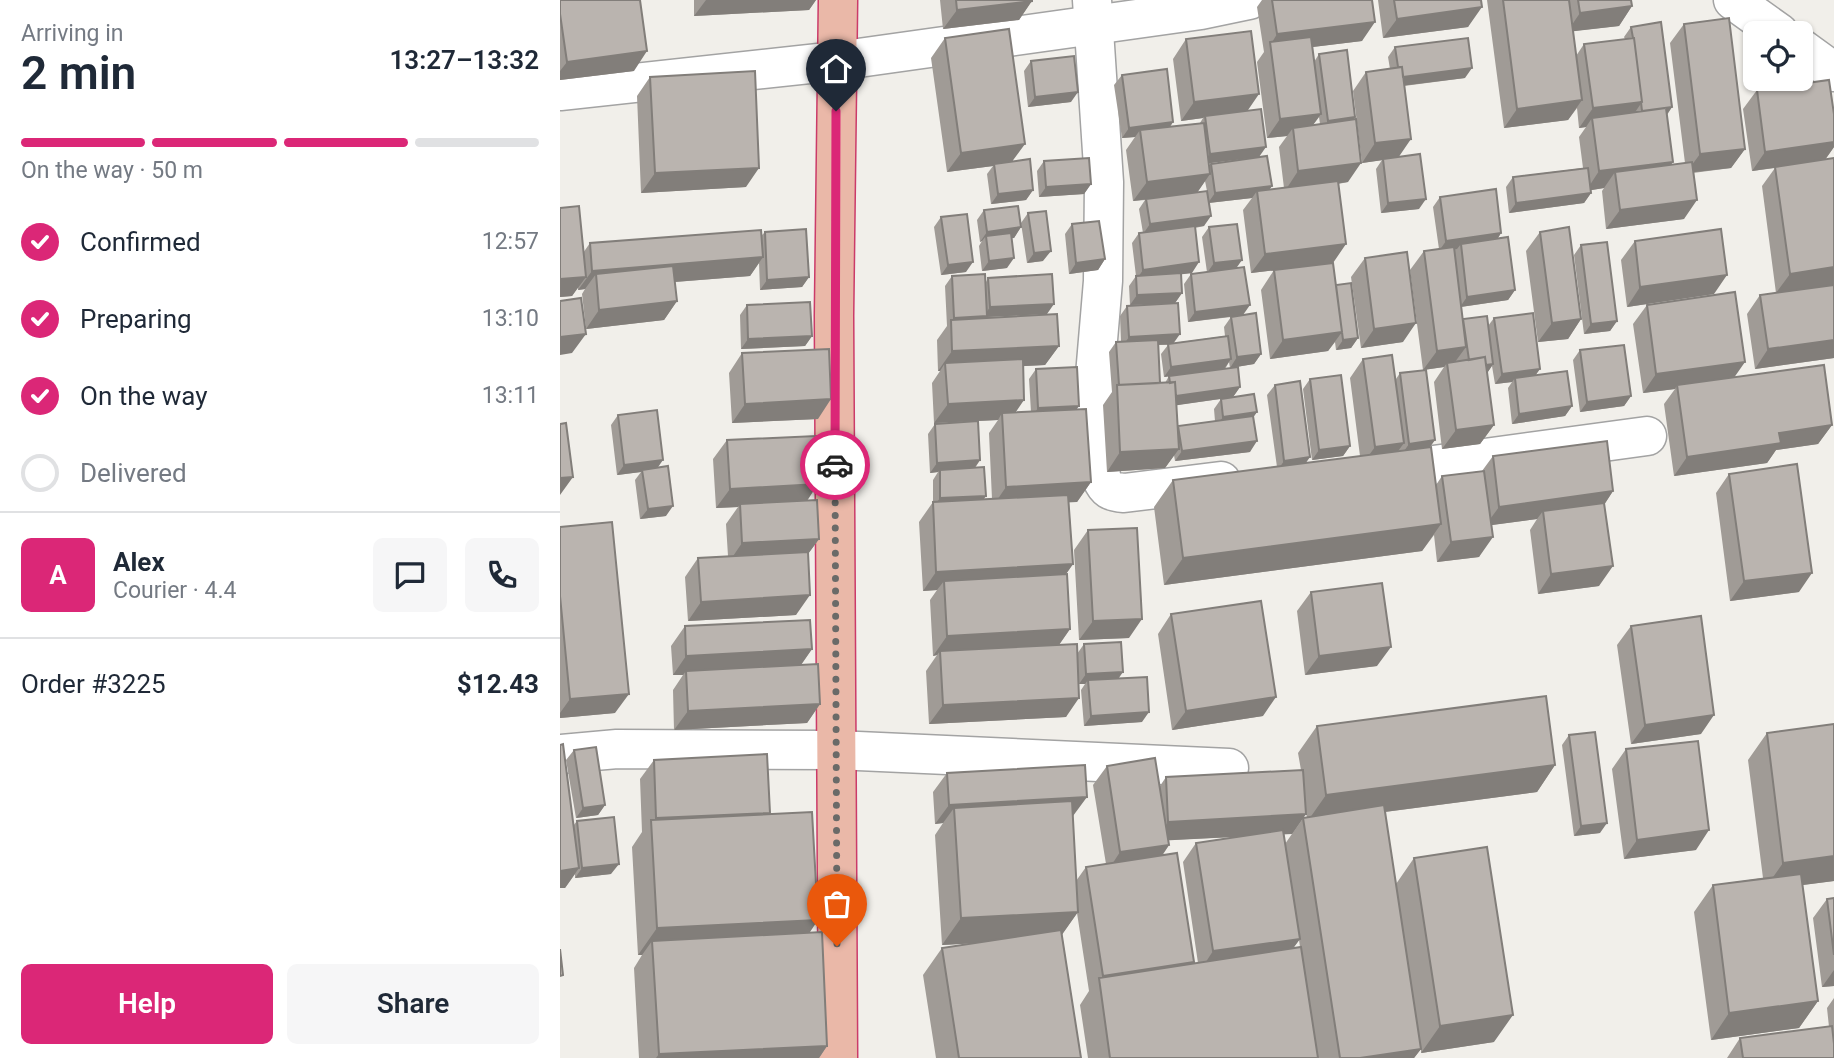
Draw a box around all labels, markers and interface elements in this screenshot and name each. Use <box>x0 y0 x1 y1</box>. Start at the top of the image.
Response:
text: Arriving in <box>21 20 124 47</box>
map controls <box>1743 21 1813 91</box>
button: locate <box>1743 21 1813 91</box>
pin <box>806 39 866 111</box>
text: 13:27–13:32 <box>389 45 539 75</box>
text: 2 min <box>21 46 136 100</box>
icon: home <box>817 50 855 88</box>
text: On the way · 50 m <box>21 157 203 184</box>
icon: check <box>21 223 59 261</box>
text: Confirmed <box>80 227 201 257</box>
text: 12:57 <box>482 228 539 255</box>
icon: check <box>21 300 59 338</box>
text: Preparing <box>80 304 192 334</box>
text: 13:10 <box>482 305 539 332</box>
icon: check <box>21 377 59 415</box>
text: On the way <box>80 381 208 411</box>
text: 13:11 <box>482 382 539 409</box>
courier <box>800 430 870 500</box>
icon: car <box>816 446 854 484</box>
text: Delivered <box>80 458 187 488</box>
button: chat <box>373 538 447 612</box>
button: phone <box>465 538 539 612</box>
text: Alex <box>113 547 165 577</box>
text: A <box>49 560 67 590</box>
text: Courier · 4.4 <box>113 577 236 604</box>
text: Order #3225 <box>21 669 166 699</box>
text: $12.43 <box>457 669 539 699</box>
pin <box>807 874 867 946</box>
icon: bag <box>818 885 856 923</box>
button: Help <box>21 964 273 1044</box>
button: Share <box>287 964 539 1044</box>

